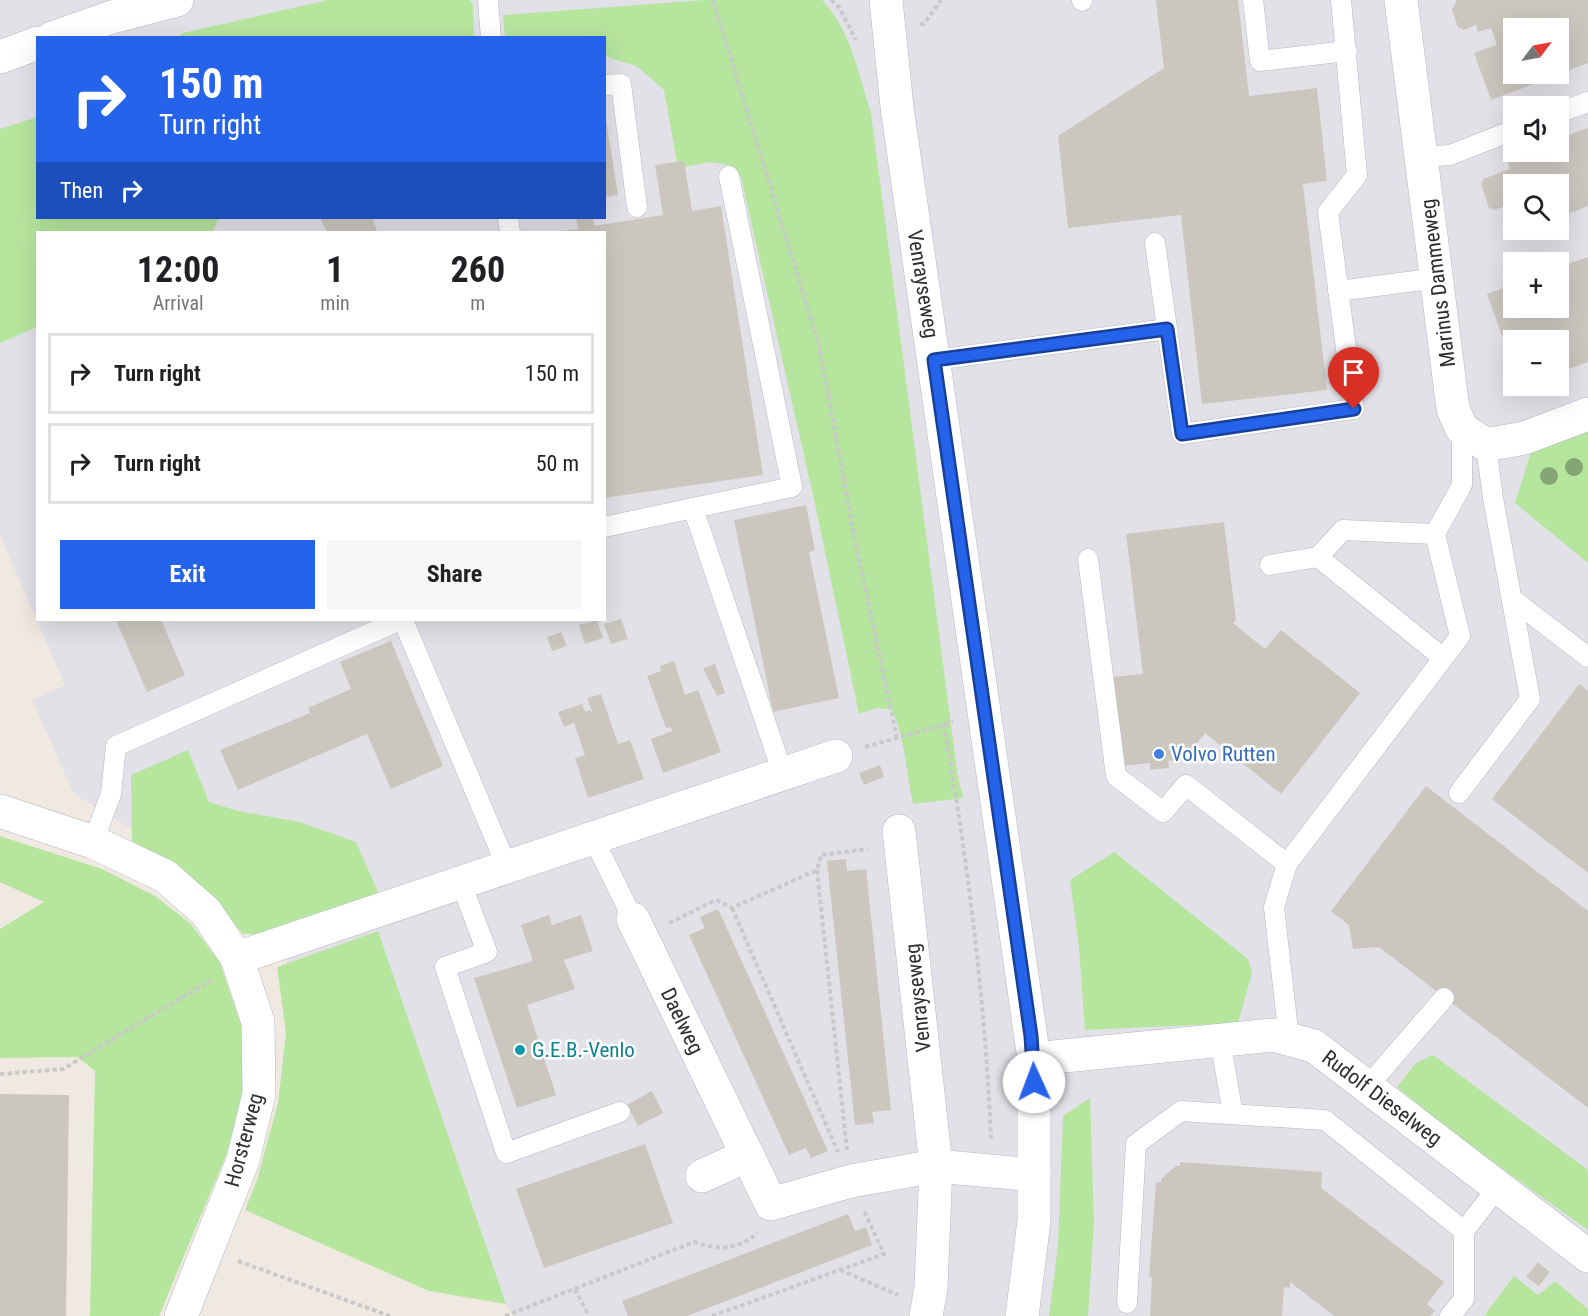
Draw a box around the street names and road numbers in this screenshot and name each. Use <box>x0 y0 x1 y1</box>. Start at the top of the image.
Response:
street label: Marinus Dammeweg <box>1416 198 1460 368</box>
street label: Venrayseweg <box>903 228 943 340</box>
street label: Venrayseweg <box>900 942 936 1054</box>
street label: Daelweg <box>656 984 708 1058</box>
street label: Rudolf Dieselweg <box>1318 1045 1446 1151</box>
street label: Horsterweg <box>220 1091 268 1189</box>

